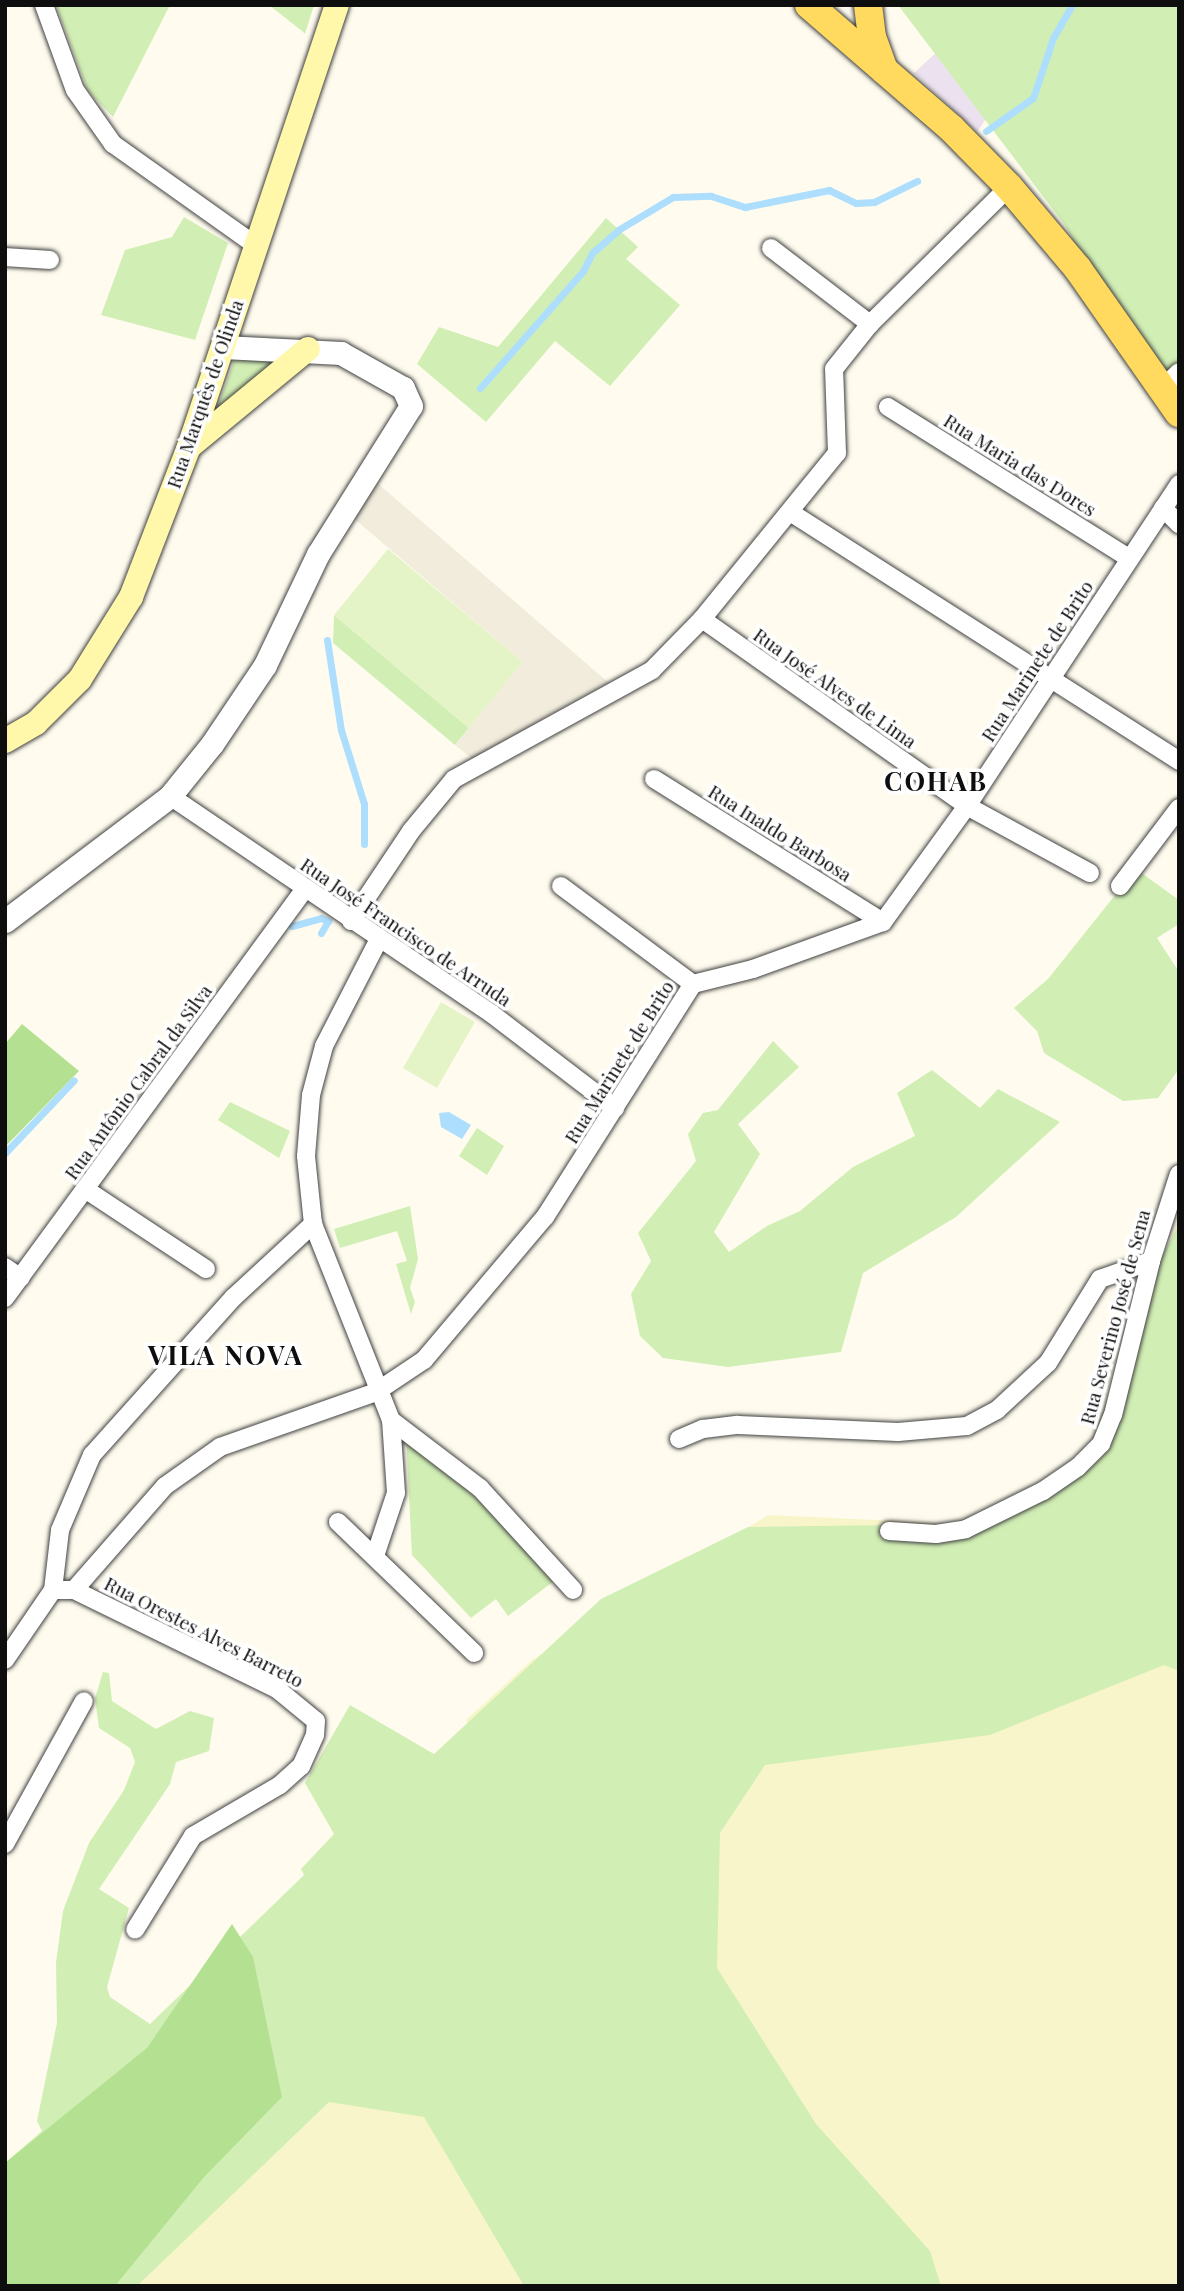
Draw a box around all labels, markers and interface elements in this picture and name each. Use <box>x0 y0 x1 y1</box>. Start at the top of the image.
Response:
street label: Rua Marquês de Olinda <box>162 297 248 491</box>
street label: Rua Maria das Dores <box>939 409 1101 521</box>
street label: Rua Marinete de Brito <box>976 576 1098 746</box>
street label: Rua José Alves de Lima <box>749 623 921 753</box>
district label: COHAB <box>885 765 987 797</box>
street label: Rua Inaldo Barbosa <box>704 780 856 886</box>
street label: Rua José Francisco de Arruda <box>296 853 516 1011</box>
street label: Rua Marinete de Brito <box>560 976 678 1148</box>
street label: Rua Antônio Cabral da Silva <box>59 980 217 1184</box>
street label: Rua Severino José de Sena <box>1075 1207 1155 1427</box>
district label: VILA NOVA <box>149 1339 303 1371</box>
street label: Rua Orestes Alves Barreto <box>100 1572 308 1692</box>

